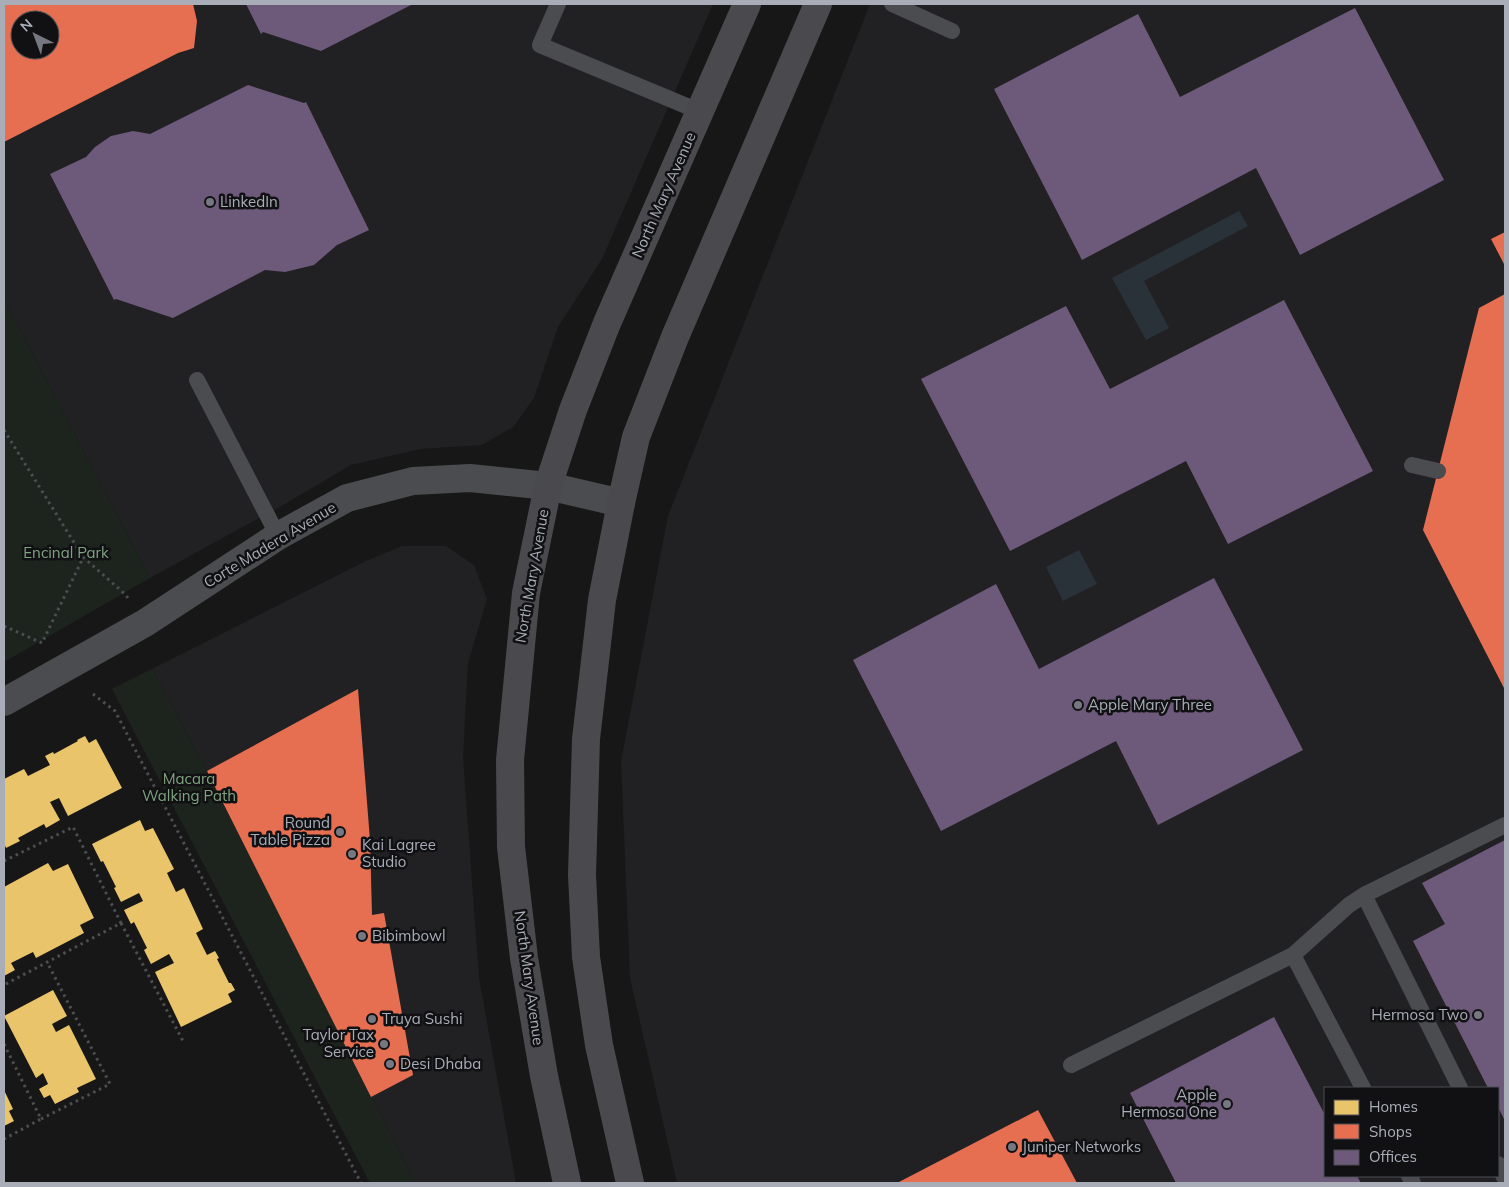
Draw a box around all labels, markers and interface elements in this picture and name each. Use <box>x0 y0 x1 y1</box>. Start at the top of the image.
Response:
north arrow <box>10 10 60 60</box>
text: N <box>16 15 36 36</box>
street label: North Mary Avenue <box>627 129 700 261</box>
place label: LinkedIn <box>220 192 278 211</box>
marker: LinkedIn <box>204 196 216 208</box>
street label: Corte Madera Avenue <box>200 498 339 592</box>
street label: North Mary Avenue <box>510 508 553 644</box>
park label: Encinal Park <box>23 543 109 562</box>
place label: Apple Mary Three <box>1088 695 1212 714</box>
marker: Apple Mary Three <box>1072 699 1084 711</box>
park label: Macara Walking Path <box>142 769 236 805</box>
place label: Round Table Pizza <box>251 813 330 849</box>
marker: Round Table Pizza <box>334 826 346 838</box>
place label: Kai Lagree Studio <box>362 835 436 871</box>
marker: Kai Lagree Studio <box>346 848 358 860</box>
street label: North Mary Avenue <box>511 910 548 1046</box>
place label: Bibimbowl <box>372 926 446 945</box>
marker: Bibimbowl <box>356 930 368 942</box>
place label: Hermosa Two <box>1371 1005 1468 1024</box>
place label: Truya Sushi <box>382 1009 463 1028</box>
marker: Hermosa Two <box>1472 1009 1484 1021</box>
marker: Truya Sushi <box>366 1013 378 1025</box>
place label: Taylor Tax Service <box>303 1025 374 1061</box>
marker: Taylor Tax Service <box>378 1038 390 1050</box>
place label: Desi Dhaba <box>400 1054 481 1073</box>
marker: Desi Dhaba <box>384 1058 396 1070</box>
place label: Apple Hermosa One <box>1121 1085 1217 1121</box>
legend <box>1324 1087 1499 1177</box>
text: Homes <box>1369 1097 1418 1116</box>
marker: Apple Hermosa One <box>1221 1098 1233 1110</box>
text: Shops <box>1369 1122 1412 1141</box>
place label: Juniper Networks <box>1022 1137 1141 1156</box>
marker: Juniper Networks <box>1006 1141 1018 1153</box>
text: Offices <box>1369 1147 1417 1166</box>

